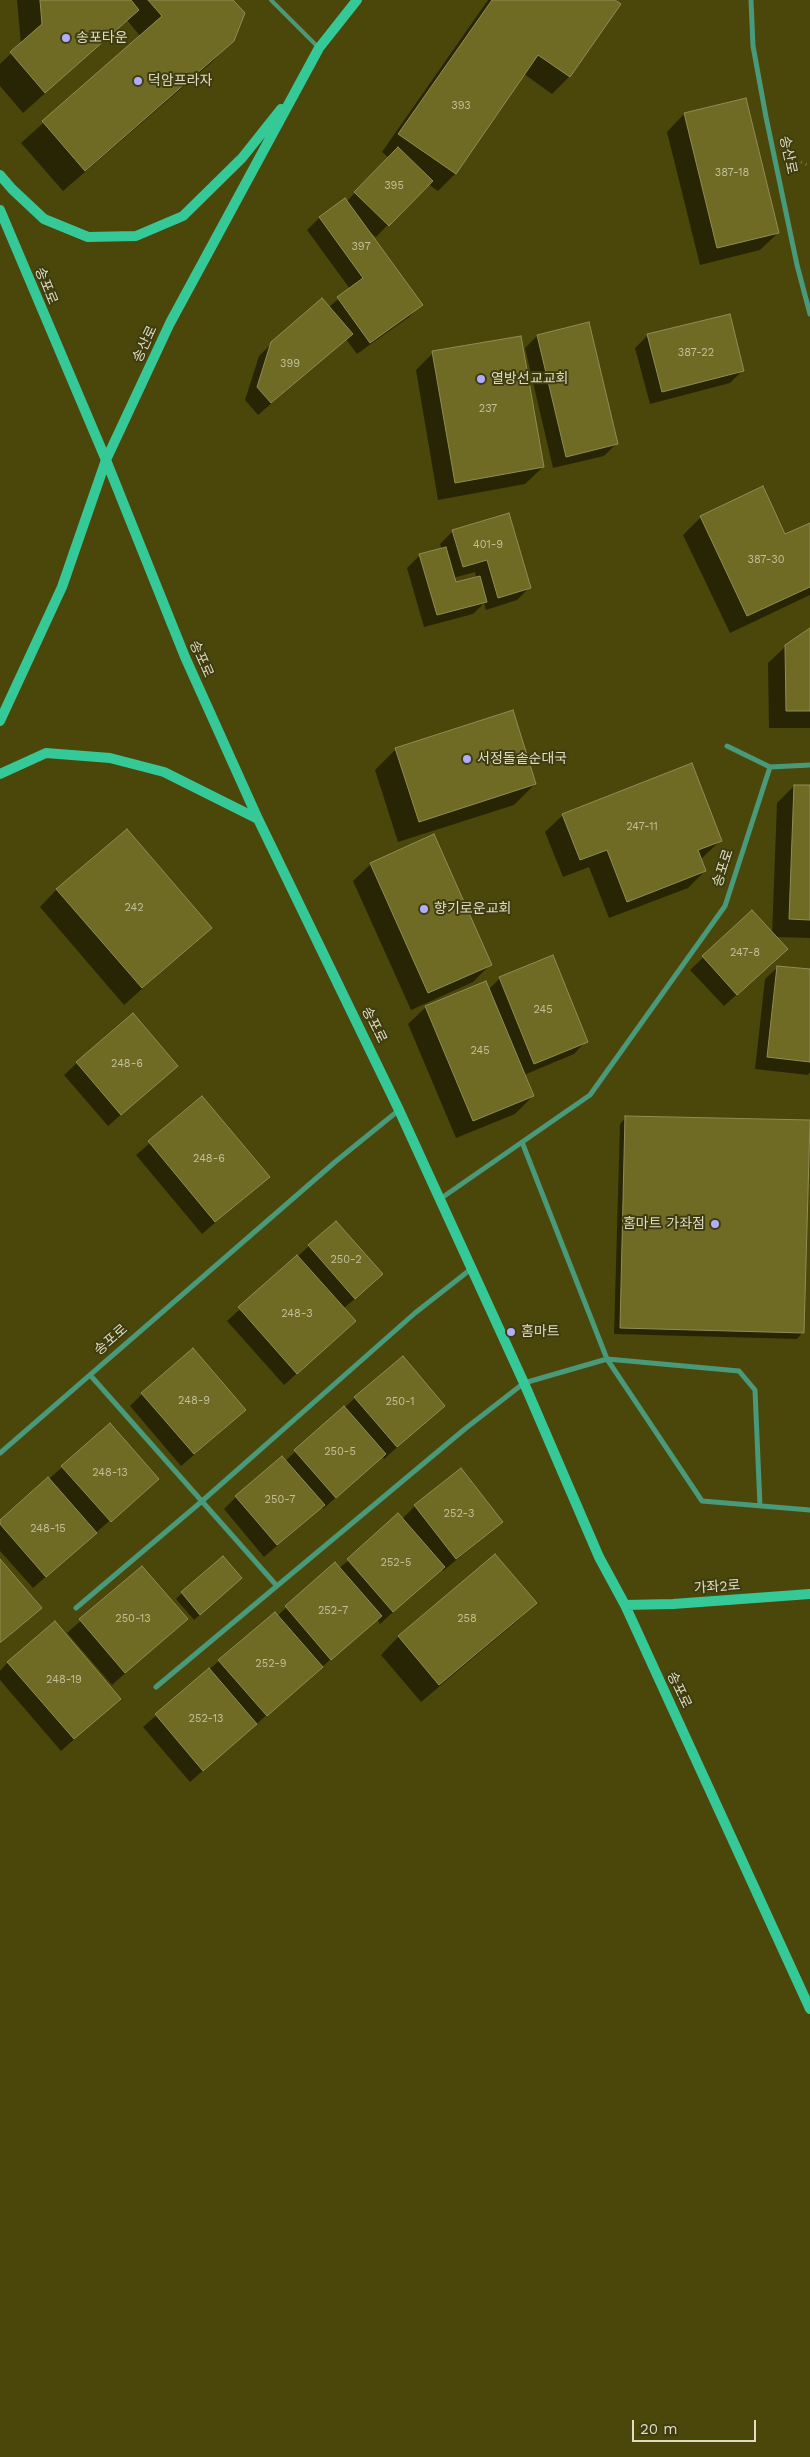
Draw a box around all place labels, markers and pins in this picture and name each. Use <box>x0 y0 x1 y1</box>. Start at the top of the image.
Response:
place label: 송포타운 <box>76 30 128 46</box>
marker: 송포타운 <box>60 32 72 44</box>
place label: 덕암프라자 <box>148 73 212 89</box>
marker: 덕암프라자 <box>132 75 144 87</box>
place label: 열방선교교회 <box>491 371 568 387</box>
marker: 열방선교교회 <box>475 373 487 385</box>
place label: 서정돌솥순대국 <box>477 751 567 767</box>
marker: 서정돌솥순대국 <box>461 753 473 765</box>
place label: 향기로운교회 <box>434 901 511 917</box>
marker: 향기로운교회 <box>418 903 430 915</box>
place label: 홈마트 가좌점 <box>623 1216 705 1232</box>
marker: 홈마트 가좌점 <box>709 1218 721 1230</box>
place label: 홈마트 <box>521 1324 560 1340</box>
marker: 홈마트 <box>505 1326 517 1338</box>

